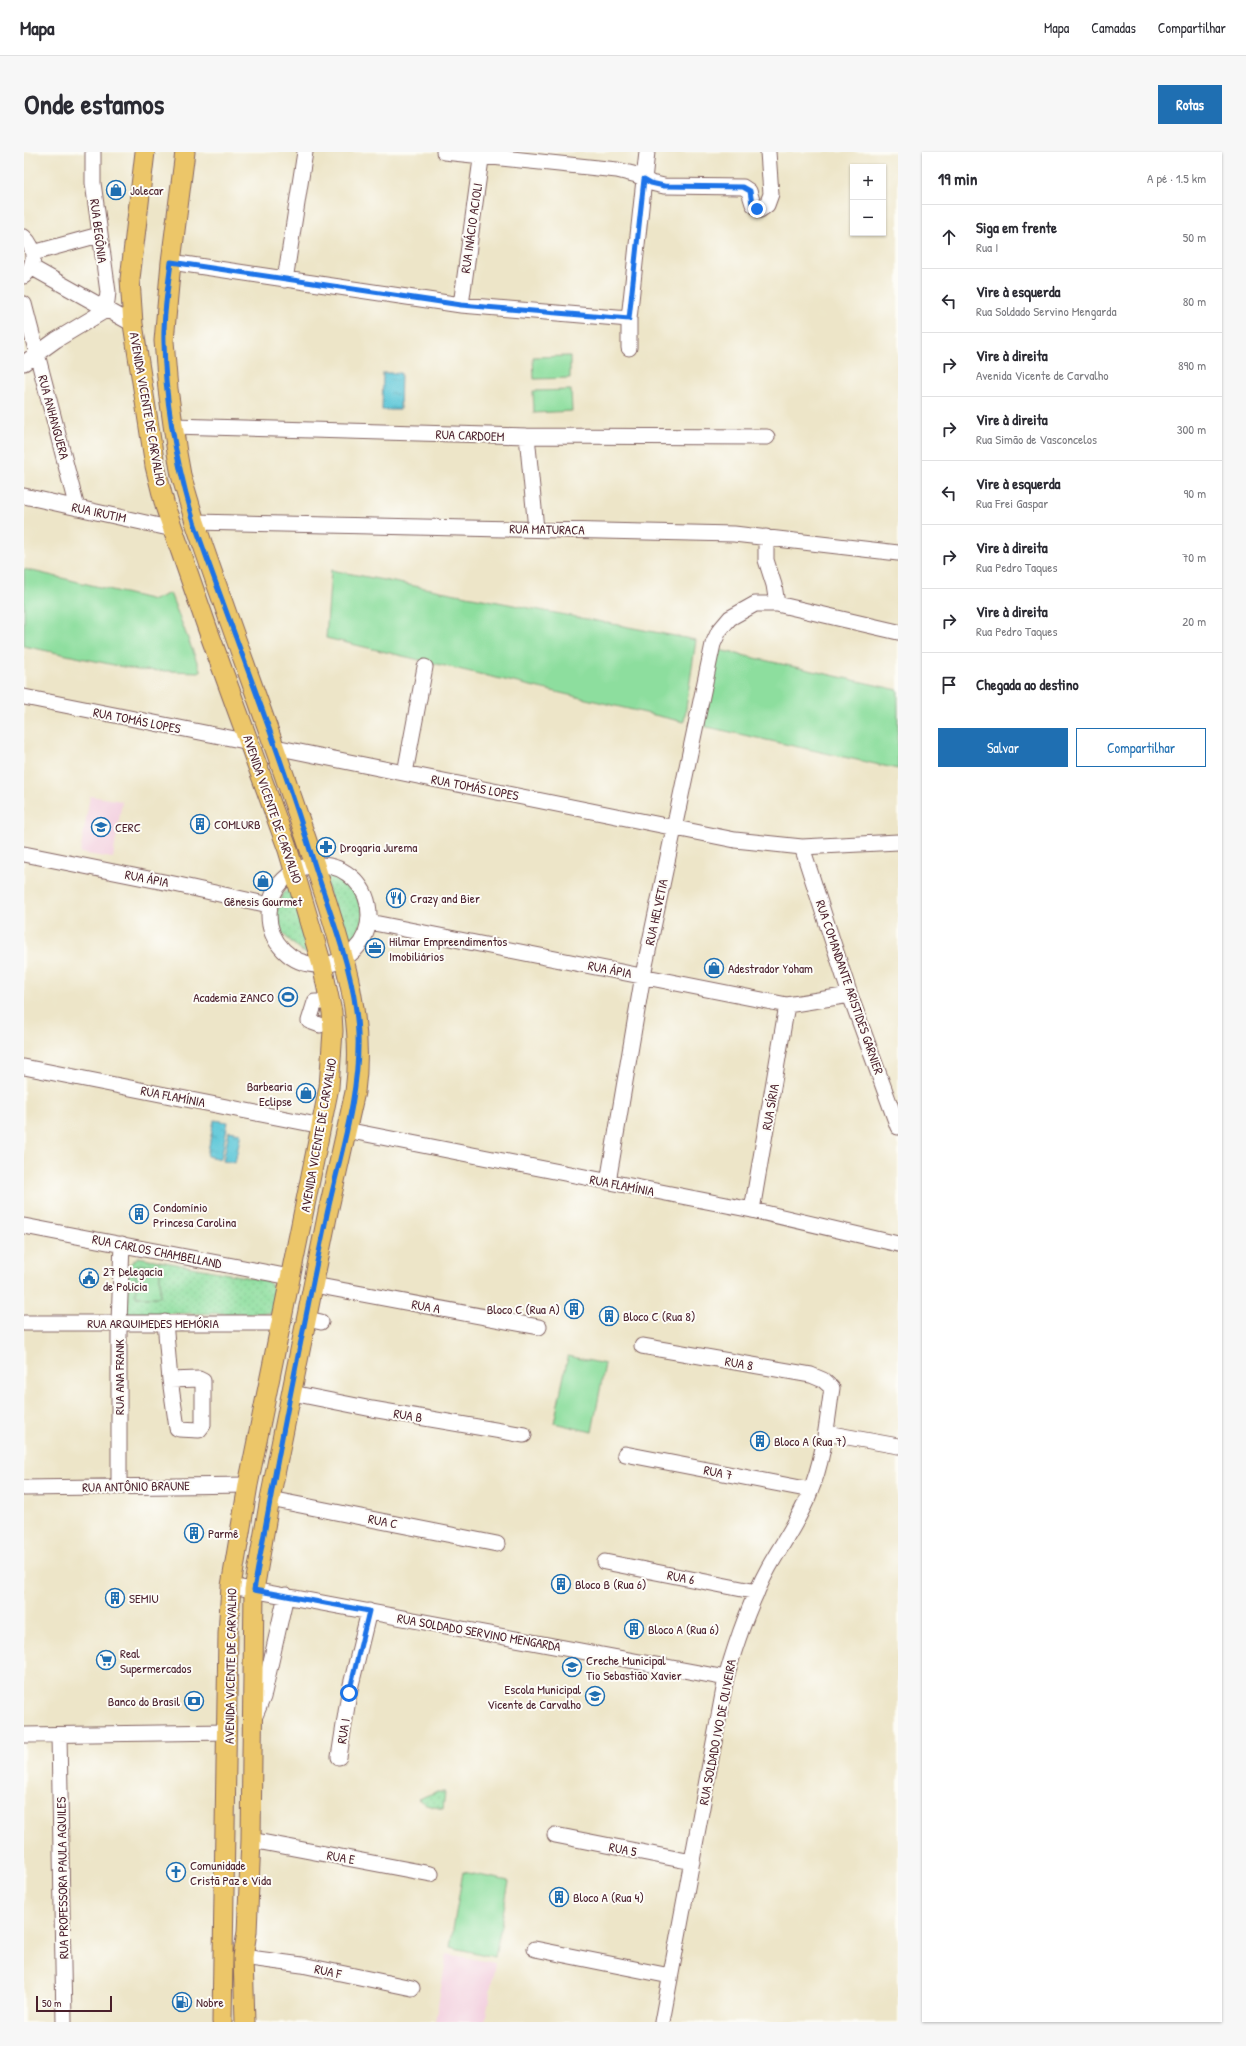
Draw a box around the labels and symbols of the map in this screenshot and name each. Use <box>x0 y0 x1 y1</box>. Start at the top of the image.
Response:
shop icon: Jolecar <box>105 179 127 201</box>
place label: Jolecar <box>130 181 164 199</box>
street label: RUA INÁCIO ACIOLI <box>456 182 486 274</box>
street label: RUA BEGÔNIA <box>86 198 112 265</box>
route end <box>748 200 766 218</box>
street label: AVENIDA VICENTE DE CARVALHO <box>126 331 170 487</box>
street label: RUA ANHANGUERA <box>34 373 74 462</box>
street label: RUA CARDOEM <box>435 425 505 445</box>
street label: RUA IRUTIM <box>70 497 128 527</box>
street label: RUA MATURACA <box>509 519 586 539</box>
street label: RUA TOMÁS LOPES <box>92 703 182 737</box>
street label: AVENIDA VICENTE DE CARVALHO <box>239 732 307 886</box>
street label: RUA TOMÁS LOPES <box>430 770 520 804</box>
building icon: COMLURB <box>189 813 211 835</box>
place label: COMLURB <box>214 815 261 833</box>
school or university icon: CERC <box>90 816 112 838</box>
place label: CERC <box>115 818 141 836</box>
pharmacy icon: Drogaria Jurema <box>315 836 337 858</box>
place label: Drogaria Jurema <box>340 838 417 856</box>
street label: RUA ÁPIA <box>123 865 171 891</box>
shop icon: Gênesis Gourmet <box>252 870 274 892</box>
street label: RUA HELVETIA <box>640 876 672 947</box>
restaurant icon: Crazy and Bier <box>385 887 407 909</box>
place label: Crazy and Bier <box>410 889 480 907</box>
place label: Gênesis Gourmet <box>224 892 303 910</box>
street label: RUA COMANDANTE ARISTIDES GARNIER <box>812 897 888 1077</box>
place label: Hilmar Empreendimentos Imobiliários <box>389 932 507 965</box>
office icon: Hilmar Empreendimentos Imobiliários <box>364 937 386 959</box>
street label: RUA ÁPIA <box>586 956 634 982</box>
shop icon: Adestrador Yoham <box>703 957 725 979</box>
place label: Adestrador Yoham <box>728 959 813 977</box>
sports icon: Academia ZANCO <box>277 986 299 1008</box>
place label: Academia ZANCO <box>193 988 274 1006</box>
street label: AVENIDA VICENTE DE CARVALHO <box>296 1057 340 1213</box>
place label: Barbearia Eclipse <box>247 1077 292 1110</box>
street label: RUA FLAMÍNIA <box>139 1081 208 1111</box>
shop icon: Barbearia Eclipse <box>295 1082 317 1104</box>
street label: RUA SÍRIA <box>757 1082 783 1132</box>
street label: RUA FLAMÍNIA <box>588 1170 657 1200</box>
place label: Condomínio Princesa Carolina <box>153 1198 236 1231</box>
building icon: Condomínio Princesa Carolina <box>128 1203 150 1225</box>
street label: RUA CARLOS CHAMBELLAND <box>91 1230 224 1273</box>
place label: 27 Delegacia de Polícia <box>103 1262 162 1295</box>
public building icon: 27 Delegacia de Polícia <box>78 1267 100 1289</box>
street label: RUA A <box>410 1295 442 1317</box>
building icon: Bloco C (Rua A) <box>563 1298 585 1320</box>
place label: Bloco C (Rua A) <box>487 1300 560 1318</box>
building icon: Bloco C (Rua 8) <box>598 1305 620 1327</box>
place label: Bloco C (Rua 8) <box>623 1307 696 1325</box>
street label: RUA ARQUIMEDES MEMÓRIA <box>87 1314 219 1332</box>
street label: RUA ANA FRANK <box>110 1339 128 1415</box>
street label: RUA 8 <box>724 1352 755 1374</box>
street label: RUA B <box>392 1404 424 1426</box>
building icon: Bloco A (Rua 7) <box>749 1430 771 1452</box>
place label: Bloco A (Rua 7) <box>774 1432 847 1450</box>
street label: RUA 7 <box>702 1460 734 1484</box>
street label: RUA ANTÔNIO BRAUNE <box>82 1476 190 1496</box>
street label: RUA C <box>367 1509 399 1533</box>
building icon: Parmê <box>183 1522 205 1544</box>
place label: Parmê <box>208 1524 238 1542</box>
street label: RUA 6 <box>666 1566 696 1588</box>
building icon: Bloco B (Rua 6) <box>550 1573 572 1595</box>
place label: Bloco B (Rua 6) <box>575 1575 647 1593</box>
building icon: SEMIU <box>104 1587 126 1609</box>
street label: AVENIDA VICENTE DE CARVALHO <box>220 1588 240 1744</box>
place label: SEMIU <box>129 1589 159 1607</box>
street label: RUA SOLDADO SERVINO MENGARDA <box>396 1609 563 1655</box>
building icon: Bloco A (Rua 6) <box>623 1618 645 1640</box>
place label: Bloco A (Rua 6) <box>648 1620 719 1638</box>
place label: Real Supermercados <box>120 1644 191 1677</box>
supermarket icon: Real Supermercados <box>95 1649 117 1671</box>
place label: Creche Municipal Tio Sebastião Xavier <box>586 1651 682 1684</box>
school or university icon: Creche Municipal Tio Sebastião Xavier <box>561 1656 583 1678</box>
street label: RUA SOLDADO IVO DE OLIVEIRA <box>694 1657 740 1807</box>
place label: Escola Municipal Vicente de Carvalho <box>487 1680 582 1713</box>
route start <box>340 1684 358 1702</box>
school or university icon: Escola Municipal Vicente de Carvalho <box>584 1685 606 1707</box>
bank icon: Banco do Brasil <box>183 1690 205 1712</box>
place label: Banco do Brasil <box>108 1692 181 1710</box>
street label: RUA I <box>332 1717 354 1745</box>
street label: RUA PROFESSORA PAULA AQUILES <box>52 1797 72 1959</box>
street label: RUA 5 <box>608 1838 639 1861</box>
street label: RUA E <box>326 1846 357 1868</box>
place label: Comunidade Cristã Paz e Vida <box>190 1856 271 1889</box>
church icon: Comunidade Cristã Paz e Vida <box>165 1861 187 1883</box>
building icon: Bloco A (Rua 4) <box>548 1886 570 1908</box>
place label: Bloco A (Rua 4) <box>573 1888 644 1906</box>
street label: RUA F <box>313 1959 344 1983</box>
fuel station icon: Nobre <box>171 1991 193 2013</box>
place label: Nobre <box>196 1993 224 2011</box>
scale bar <box>36 1994 112 2013</box>

